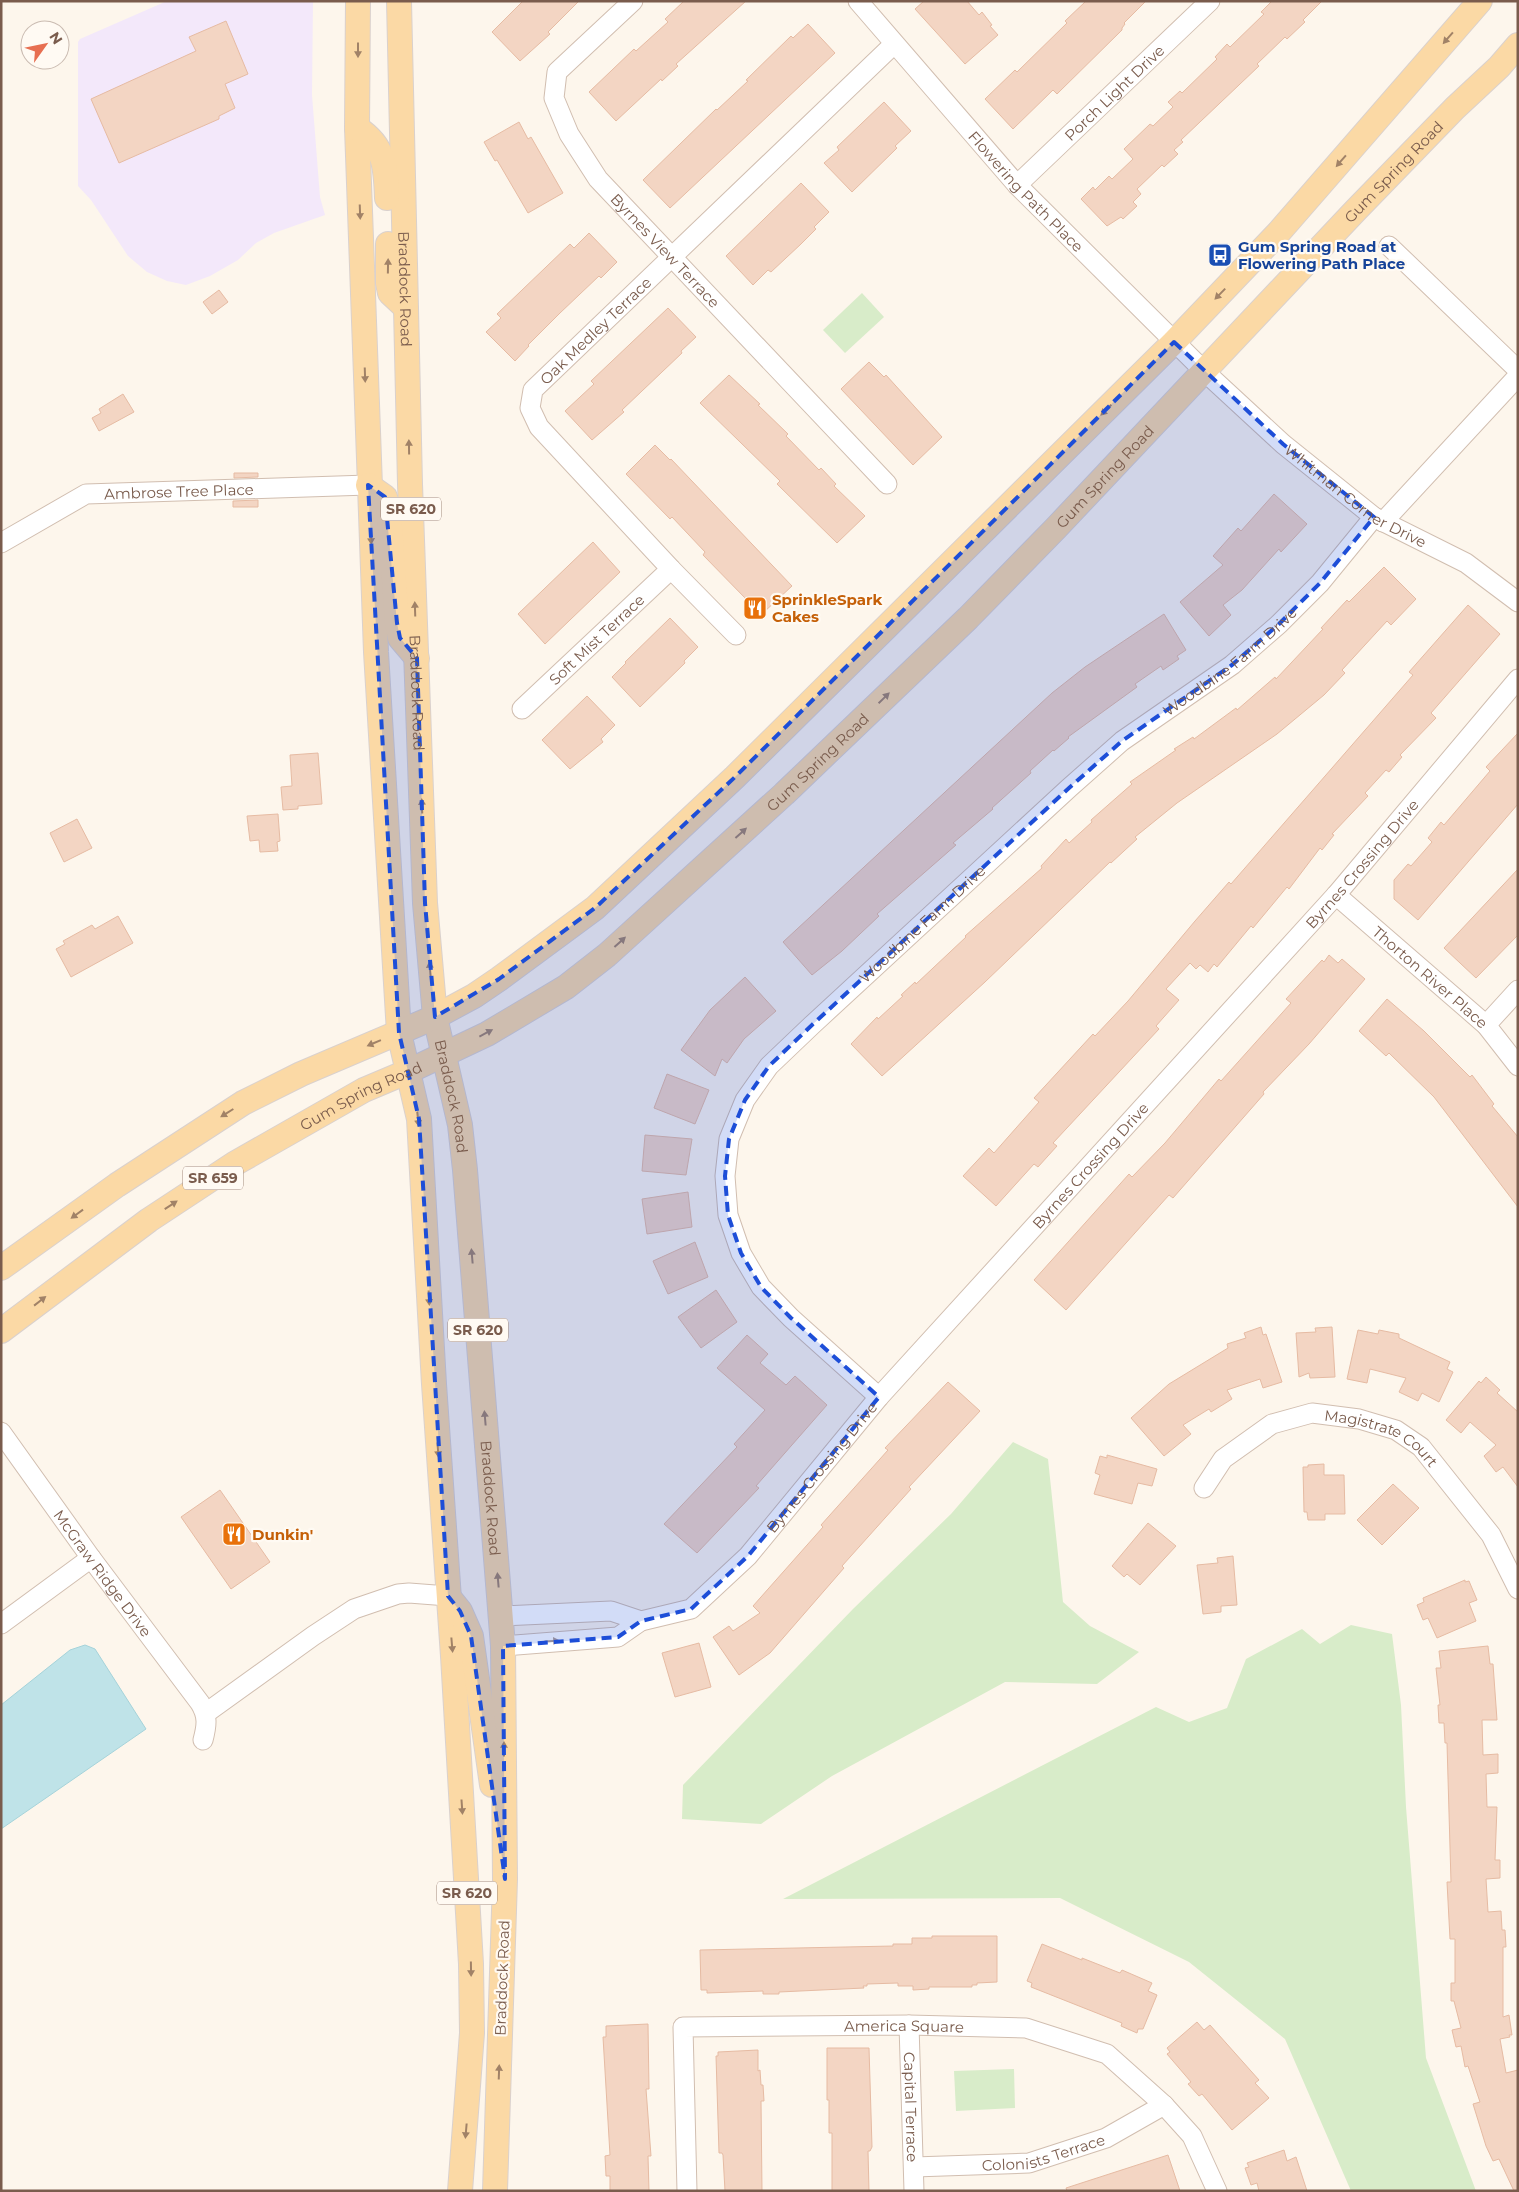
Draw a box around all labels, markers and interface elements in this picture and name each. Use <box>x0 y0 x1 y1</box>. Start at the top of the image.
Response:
north arrow <box>20 20 70 70</box>
text: N <box>45 28 67 48</box>
one-way arrow <box>1442 32 1454 44</box>
street label: Porch Light Drive <box>1060 41 1168 145</box>
one-way arrow <box>354 42 362 58</box>
street label: Gum Spring Road <box>1340 117 1447 226</box>
street label: Flowering Path Place <box>965 127 1088 256</box>
one-way arrow <box>1336 154 1347 167</box>
street label: Byrnes View Terrace <box>607 189 724 312</box>
one-way arrow <box>356 205 364 221</box>
street label: Braddock Road <box>395 231 416 347</box>
place label: Gum Spring Road at Flowering Path Place <box>1238 237 1405 273</box>
bus stop icon: Gum Spring Road at Flowering Path Place <box>1207 242 1233 268</box>
one-way arrow <box>384 257 392 273</box>
street label: Oak Medley Terrace <box>535 272 655 388</box>
one-way arrow <box>1214 287 1226 299</box>
one-way arrow <box>361 367 369 383</box>
one-way arrow <box>1100 403 1112 415</box>
street label: Gum Spring Road <box>1051 421 1158 532</box>
one-way arrow <box>404 438 412 454</box>
street label: Whitman Corner Drive <box>1281 440 1430 551</box>
street label: Ambrose Tree Place <box>104 479 254 503</box>
road number: SR 620 <box>381 498 441 520</box>
one-way arrow <box>367 530 375 546</box>
street label: Soft Mist Terrace <box>545 590 648 689</box>
place label: SprinkleSpark Cakes <box>772 590 882 626</box>
restaurant icon: SprinkleSpark Cakes <box>742 595 768 621</box>
one-way arrow <box>411 601 419 617</box>
street label: Woodbine Farm Drive <box>1159 603 1300 720</box>
street label: Braddock Road <box>406 635 429 751</box>
one-way arrow <box>878 692 890 704</box>
street label: Gum Spring Road <box>762 709 873 815</box>
street label: Byrnes Crossing Drive <box>1301 795 1422 932</box>
one-way arrow <box>418 798 426 814</box>
one-way arrow <box>734 827 746 839</box>
street label: Woodbine Farm Drive <box>855 861 989 987</box>
street label: Thorton River Place <box>1369 922 1492 1032</box>
one-way arrow <box>614 936 626 948</box>
one-way arrow <box>426 960 434 976</box>
one-way arrow <box>480 1029 493 1038</box>
street label: Braddock Road <box>431 1038 473 1154</box>
one-way arrow <box>366 1039 381 1047</box>
street label: Gum Spring Road <box>296 1057 425 1134</box>
street label: Byrnes Crossing Drive <box>1028 1098 1152 1232</box>
one-way arrow <box>221 1108 234 1118</box>
one-way arrow <box>414 1111 422 1127</box>
road number: SR 659 <box>183 1166 243 1190</box>
one-way arrow <box>164 1201 177 1210</box>
one-way arrow <box>71 1208 84 1219</box>
one-way arrow <box>468 1248 476 1264</box>
one-way arrow <box>426 1291 434 1307</box>
one-way arrow <box>33 1296 46 1307</box>
road number: SR 620 <box>448 1318 508 1342</box>
street label: Byrnes Crossing Drive <box>762 1398 881 1536</box>
street label: Magistrate Court <box>1323 1405 1442 1471</box>
one-way arrow <box>481 1410 489 1426</box>
street label: Braddock Road <box>477 1439 505 1556</box>
one-way arrow <box>435 1442 443 1458</box>
street label: McGraw Ridge Drive <box>50 1506 156 1640</box>
restaurant icon: Dunkin' <box>221 1521 247 1547</box>
place label: Dunkin' <box>252 1525 313 1544</box>
one-way arrow <box>494 1572 502 1588</box>
one-way arrow <box>449 1637 457 1653</box>
one-way arrow <box>544 1637 560 1645</box>
one-way arrow <box>500 1741 508 1757</box>
one-way arrow <box>458 1799 466 1815</box>
road number: SR 620 <box>437 1882 497 1905</box>
street label: Braddock Road <box>490 1920 514 2036</box>
one-way arrow <box>467 1961 475 1977</box>
street label: America Square <box>844 2015 964 2036</box>
street label: Capital Terrace <box>900 2051 923 2162</box>
one-way arrow <box>495 2064 503 2080</box>
one-way arrow <box>461 2124 469 2140</box>
street label: Colonists Terrace <box>981 2130 1107 2174</box>

